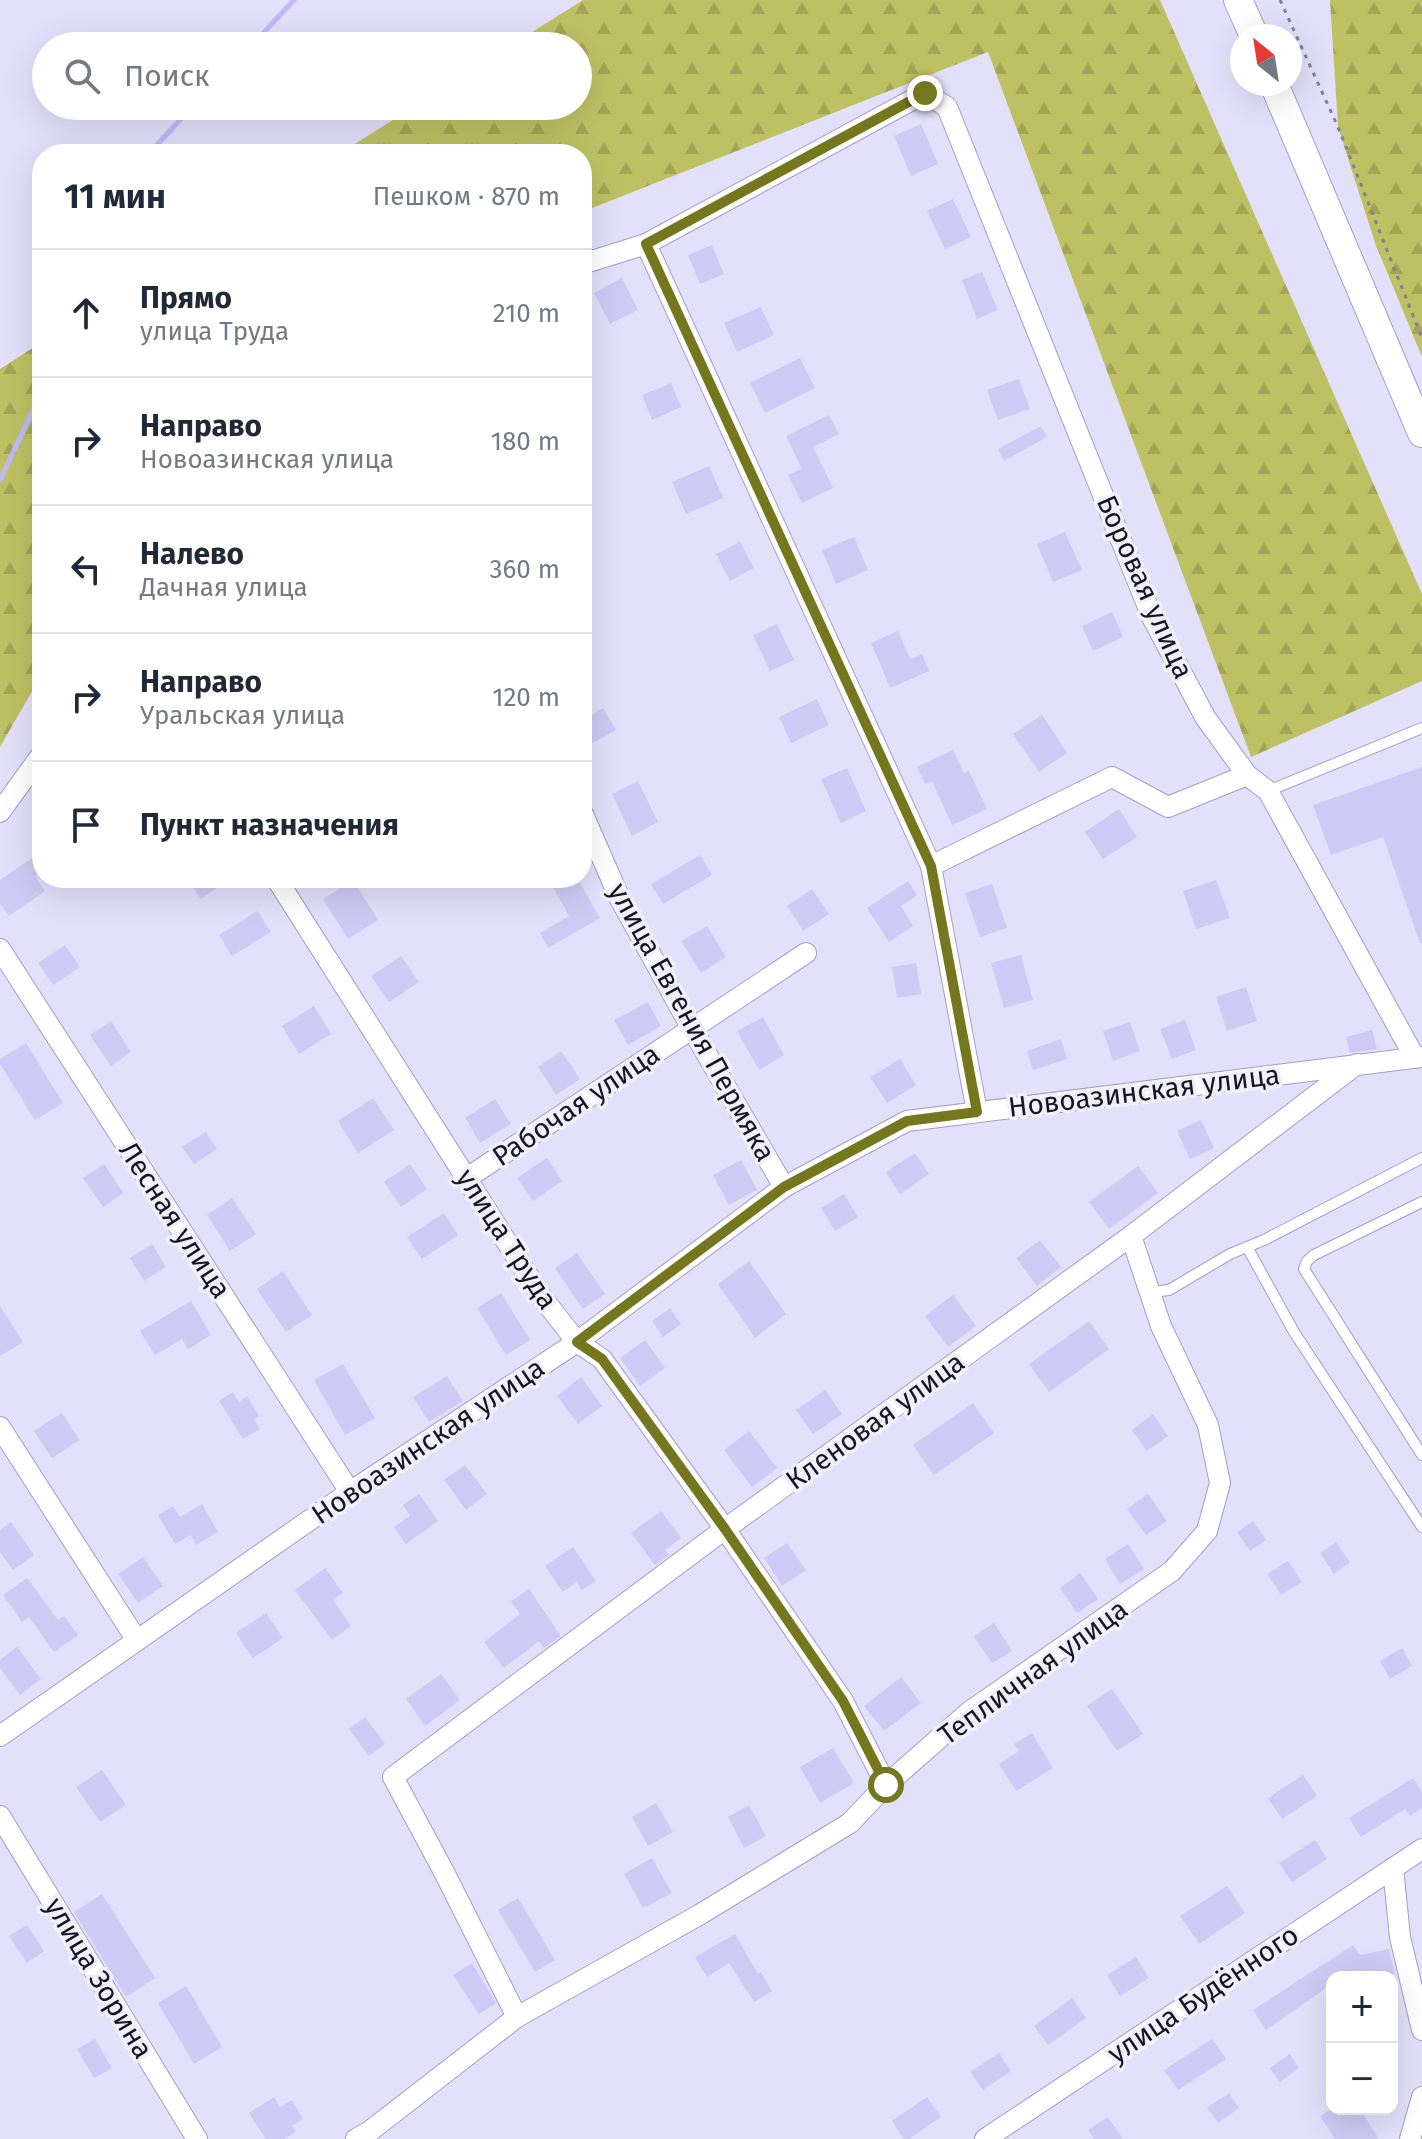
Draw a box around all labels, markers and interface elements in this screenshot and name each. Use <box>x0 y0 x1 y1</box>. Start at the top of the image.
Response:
north arrow <box>1230 24 1302 96</box>
search box <box>32 32 592 120</box>
icon: search <box>60 54 104 98</box>
text: Поиск <box>124 58 210 94</box>
route end <box>907 75 943 111</box>
text: 11 мин <box>64 176 166 217</box>
text: Пешком · 870 m <box>373 181 560 212</box>
text: Прямо <box>140 280 232 316</box>
icon: ahead <box>64 291 108 335</box>
text: 210 m <box>493 298 560 329</box>
text: улица Труда <box>140 316 289 347</box>
text: Направо <box>140 408 262 444</box>
icon: right <box>64 419 108 463</box>
text: 180 m <box>491 426 560 457</box>
text: Новоазинская улица <box>140 444 394 475</box>
street label: Боровая улица <box>1090 490 1200 684</box>
text: Налево <box>140 536 244 572</box>
icon: left <box>64 547 108 591</box>
text: 360 m <box>489 554 560 585</box>
text: Дачная улица <box>140 572 308 603</box>
text: Направо <box>140 664 262 700</box>
icon: right <box>64 675 108 719</box>
text: 120 m <box>492 682 560 713</box>
text: Уральская улица <box>140 700 345 731</box>
icon: arrive <box>64 803 108 847</box>
text: Пункт назначения <box>140 807 399 843</box>
street label: улица Евгения Пермяка <box>602 877 782 1167</box>
street label: Рабочая улица <box>486 1037 666 1173</box>
street label: Новоазинская улица <box>1006 1058 1282 1124</box>
street label: Лесная улица <box>112 1136 238 1304</box>
street label: улица Труда <box>449 1163 565 1315</box>
street label: Кленовая улица <box>779 1345 971 1497</box>
street label: Новоазинская улица <box>305 1351 551 1531</box>
street label: Тепличная улица <box>932 1592 1134 1752</box>
route start <box>868 1767 904 1803</box>
street label: улица Зорина <box>38 1892 160 2064</box>
street label: улица Будённого <box>1101 1918 1305 2070</box>
map controls <box>1326 1971 1398 2115</box>
button: + <box>1326 1971 1398 2043</box>
button: − <box>1326 2043 1398 2115</box>

